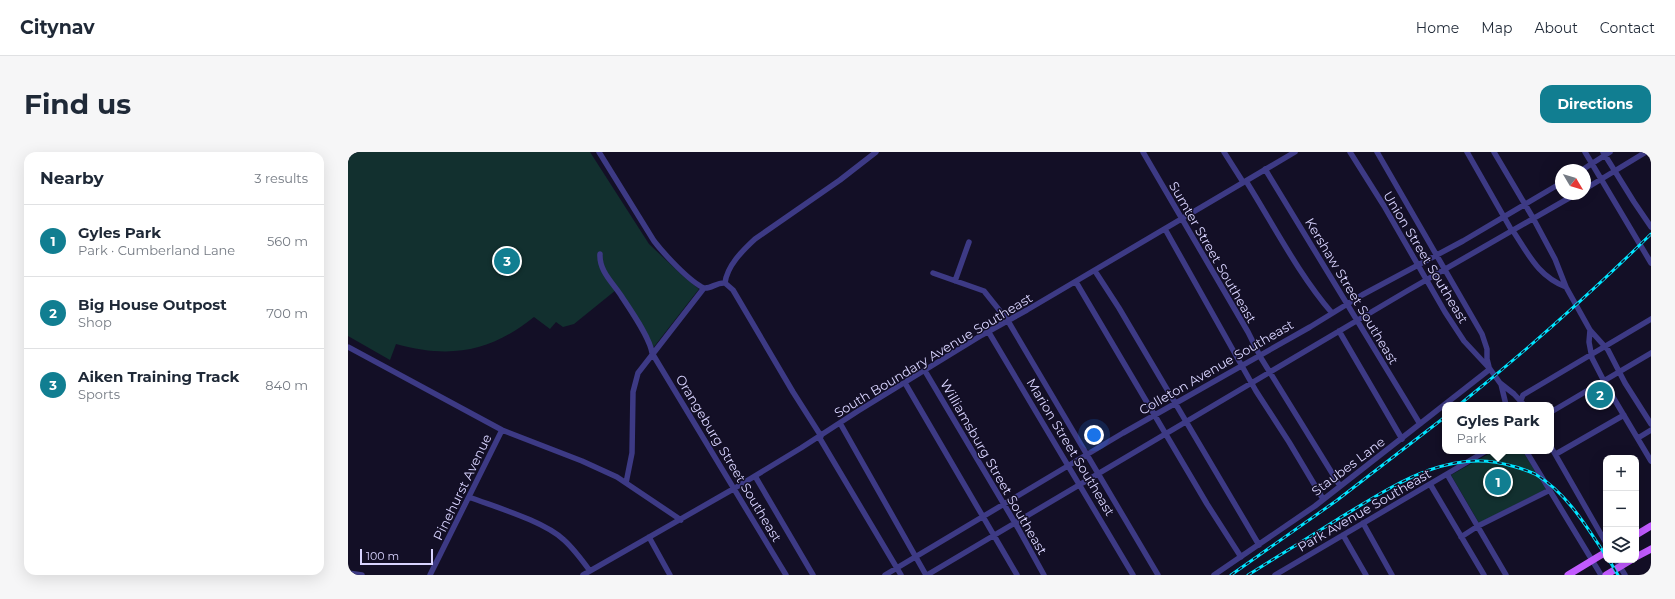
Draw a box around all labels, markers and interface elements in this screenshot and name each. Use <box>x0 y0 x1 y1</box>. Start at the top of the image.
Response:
text: Citynav <box>20 16 95 39</box>
text: Home <box>1416 19 1459 37</box>
text: Map <box>1481 19 1512 37</box>
text: About <box>1534 19 1578 37</box>
text: Contact <box>1600 19 1655 37</box>
button: Directions <box>1540 85 1651 123</box>
text: Find us <box>24 87 131 121</box>
north arrow <box>1555 164 1591 200</box>
text: Nearby <box>40 168 104 188</box>
text: 3 results <box>254 170 308 186</box>
street label: Sumter Street Southeast <box>1166 178 1260 326</box>
street label: Union Street Southeast <box>1380 188 1472 326</box>
street label: Kershaw Street Southeast <box>1302 215 1402 367</box>
text: Gyles Park <box>78 223 161 242</box>
text: 1 <box>50 233 56 249</box>
text: 560 m <box>267 233 308 249</box>
text: Park · Cumberland Lane <box>78 242 235 258</box>
pin: 3 <box>494 246 520 276</box>
street label: South Boundary Avenue Southeast <box>831 289 1035 421</box>
text: Big House Outpost <box>78 295 227 314</box>
text: 2 <box>49 305 57 321</box>
text: 700 m <box>266 305 308 321</box>
text: Shop <box>78 314 112 330</box>
street label: Colleton Avenue Southeast <box>1136 316 1296 418</box>
text: Aiken Training Track <box>78 367 239 386</box>
street label: Orangeburg Street Southeast <box>673 371 785 545</box>
street label: Marion Street Southeast <box>1024 375 1118 519</box>
text: 3 <box>49 377 57 393</box>
text: 840 m <box>265 377 308 393</box>
street label: Williamsburg Street Southeast <box>937 377 1051 557</box>
pin: 2 <box>1587 380 1613 410</box>
text: Sports <box>78 386 120 402</box>
popup <box>1442 402 1554 454</box>
text: Gyles Park <box>1457 411 1539 430</box>
your location <box>1084 425 1104 445</box>
text: Park <box>1457 430 1486 446</box>
street label: Pinehurst Avenue <box>429 431 495 543</box>
street label: Staubes Lane <box>1308 433 1388 499</box>
map controls <box>1603 455 1639 563</box>
button: + <box>1603 455 1639 491</box>
street label: Park Avenue Southeast <box>1294 465 1434 555</box>
pin: 1 <box>1485 467 1511 497</box>
button: − <box>1603 491 1639 527</box>
button: layers <box>1603 527 1639 563</box>
scale bar <box>360 547 433 566</box>
text: 100 m <box>366 549 399 563</box>

